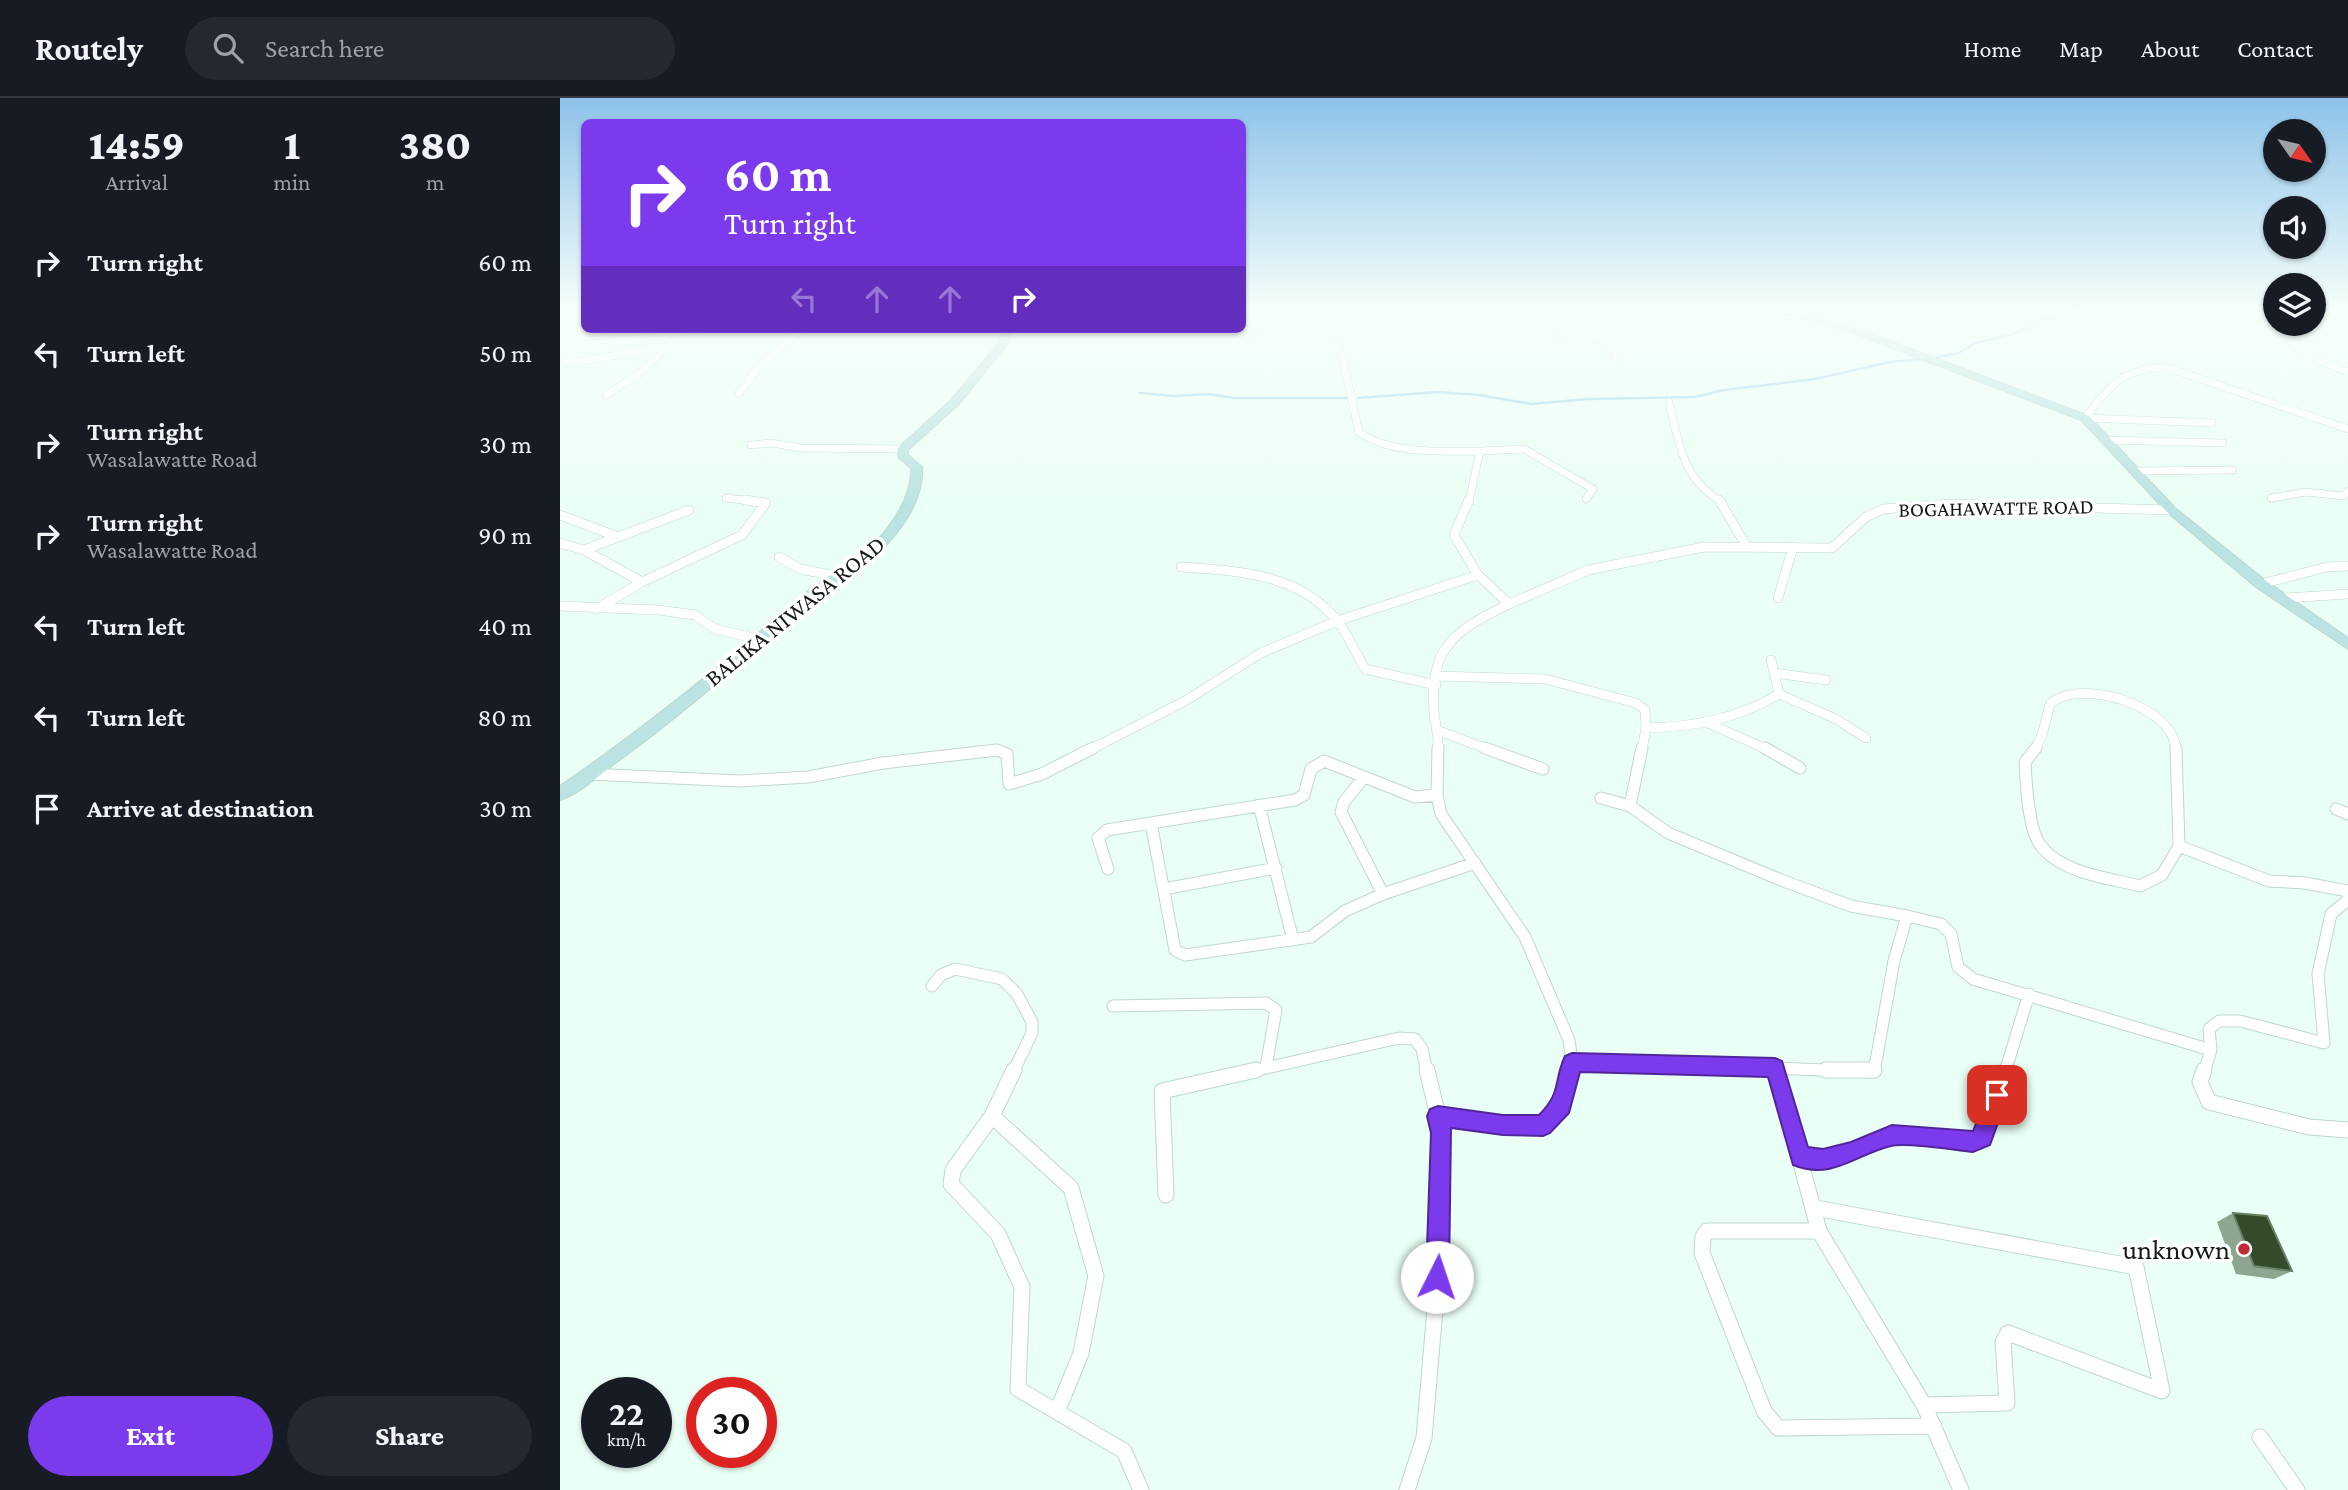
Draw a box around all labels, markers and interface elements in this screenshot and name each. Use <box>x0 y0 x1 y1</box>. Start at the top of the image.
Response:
search box <box>185 17 675 80</box>
icon: search <box>209 29 247 67</box>
text: Routely <box>35 30 143 67</box>
text: Search here <box>265 34 384 63</box>
text: Home <box>1964 35 2021 62</box>
text: Map <box>2059 35 2103 62</box>
text: About <box>2141 35 2199 62</box>
text: Contact <box>2237 35 2313 62</box>
north arrow <box>2263 119 2326 182</box>
map controls <box>2263 119 2326 336</box>
text: 14:59 <box>89 121 185 168</box>
text: 1 <box>284 121 300 168</box>
text: 380 <box>399 121 471 168</box>
icon: right <box>609 147 700 238</box>
text: 60 m <box>724 147 831 202</box>
text: Arrival <box>105 169 168 195</box>
text: min <box>274 169 310 195</box>
text: m <box>426 169 444 195</box>
button: sound <box>2263 196 2326 259</box>
text: Turn right <box>724 205 856 241</box>
icon: right <box>28 244 66 282</box>
text: Turn right <box>87 248 203 277</box>
text: 60 m <box>478 248 532 277</box>
button: layers <box>2263 273 2326 336</box>
icon: left <box>785 280 823 318</box>
icon: ahead <box>858 280 896 318</box>
icon: ahead <box>931 280 969 318</box>
icon: right <box>1004 280 1042 318</box>
icon: left <box>28 335 66 373</box>
text: Turn left <box>87 339 185 368</box>
text: 50 m <box>479 339 532 368</box>
text: Turn right <box>87 417 203 446</box>
icon: right <box>28 426 66 464</box>
text: 30 m <box>479 430 532 459</box>
text: Wasalawatte Road <box>87 446 258 472</box>
street label: BOGAHAWATTE ROAD <box>1898 494 2094 522</box>
text: Turn right <box>87 508 203 537</box>
icon: right <box>28 517 66 555</box>
text: 90 m <box>478 521 532 550</box>
street label: BALIKA NIWASA ROAD <box>700 530 890 691</box>
text: Wasalawatte Road <box>87 537 258 563</box>
icon: left <box>28 608 66 646</box>
text: Turn left <box>87 612 185 641</box>
text: 40 m <box>478 612 532 641</box>
icon: left <box>28 699 66 737</box>
text: Turn left <box>87 703 185 732</box>
text: 80 m <box>478 703 532 732</box>
icon: arrive <box>28 790 66 828</box>
text: Arrive at destination <box>87 794 314 823</box>
text: 30 m <box>479 794 532 823</box>
pin <box>1967 1065 2027 1125</box>
icon: arrive <box>1978 1076 2016 1114</box>
place label: unknown <box>2122 1234 2230 1265</box>
position arrow <box>1400 1240 1474 1314</box>
marker: unknown <box>2236 1241 2252 1257</box>
speed limit sign: 30 <box>686 1377 777 1468</box>
text: 22 <box>609 1394 644 1433</box>
button: Exit <box>28 1396 273 1476</box>
button: Share <box>287 1396 532 1476</box>
text: km/h <box>607 1430 646 1450</box>

